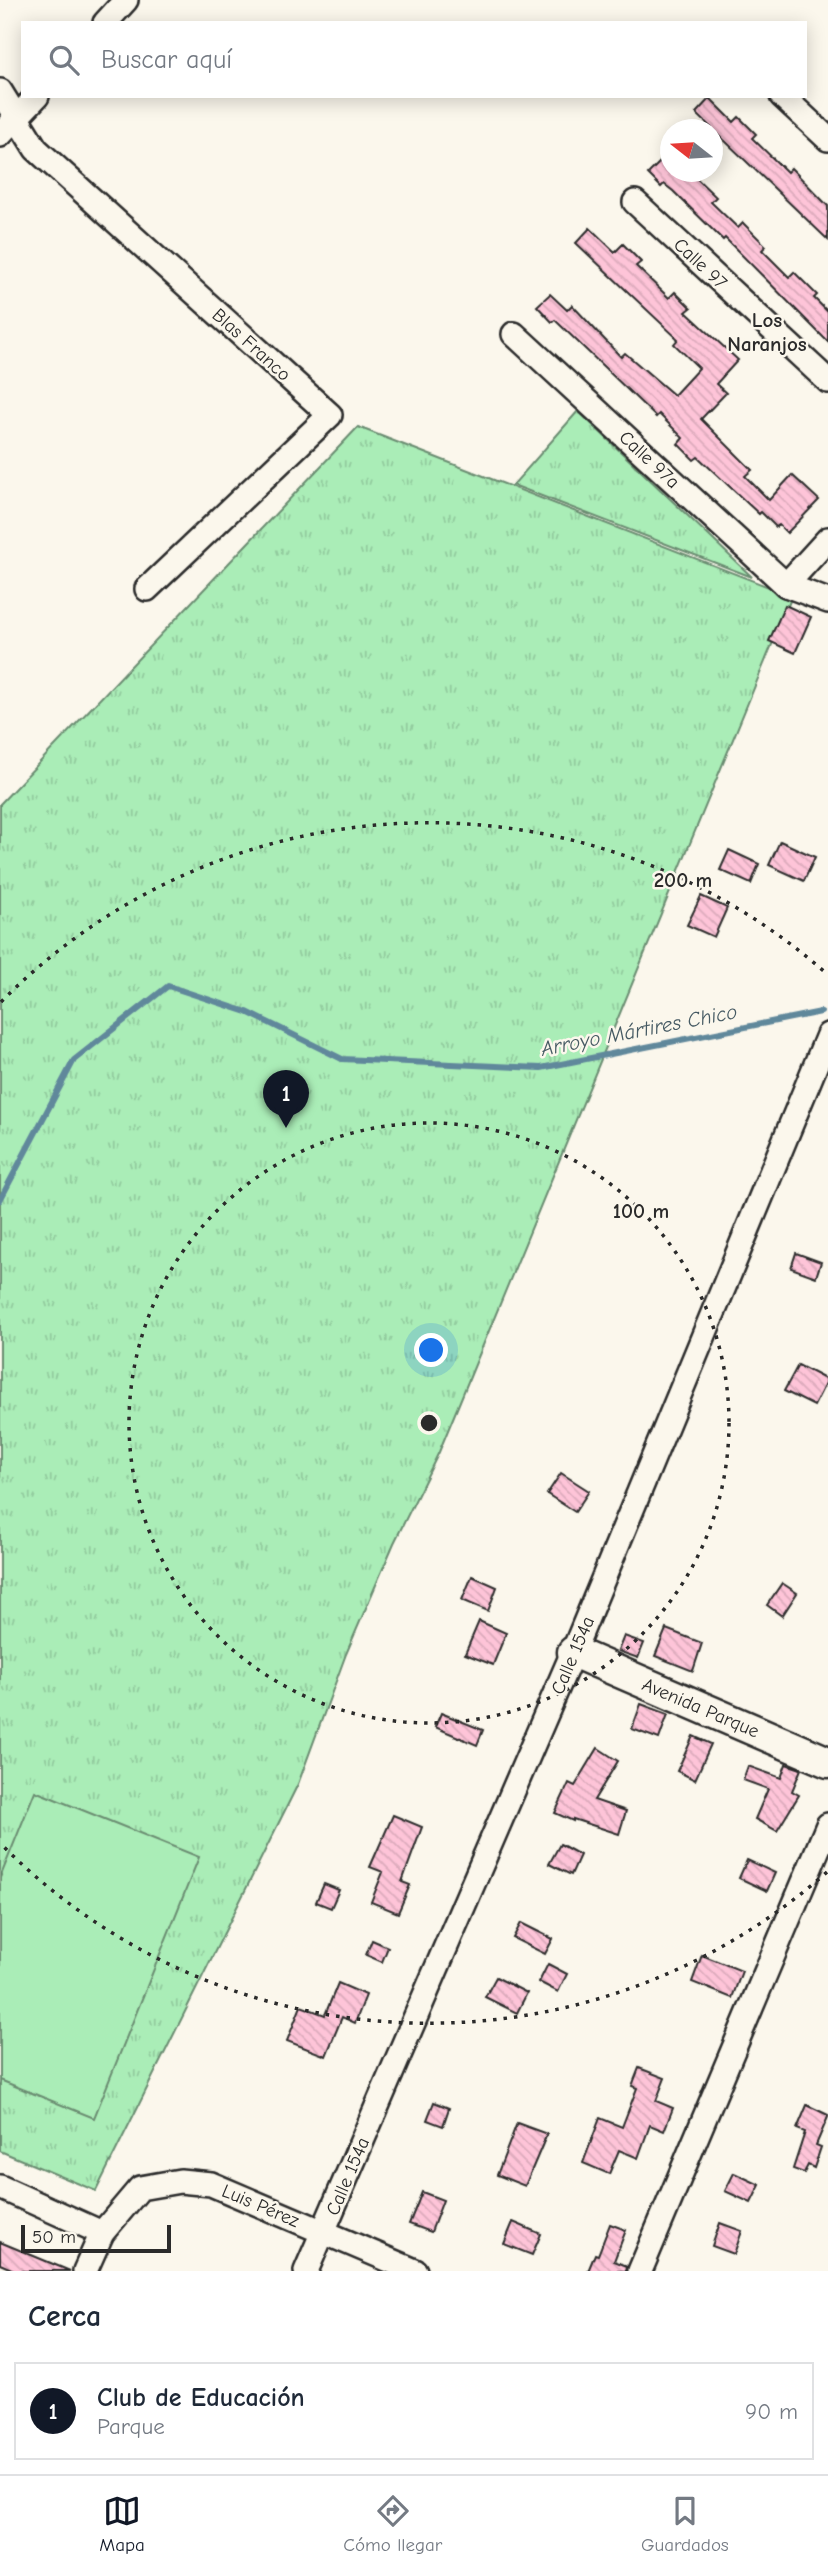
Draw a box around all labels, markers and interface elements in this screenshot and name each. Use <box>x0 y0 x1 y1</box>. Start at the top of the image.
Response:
search box <box>21 21 807 98</box>
icon: search <box>45 41 83 79</box>
text: Buscar aquí <box>101 45 232 75</box>
north arrow <box>660 119 723 182</box>
street label: Calle 97 <box>669 234 732 294</box>
street label: Blas Franco <box>208 304 295 386</box>
district label: Los Naranjos <box>727 308 807 356</box>
street label: Calle 97a <box>615 426 684 493</box>
text: 200 m <box>654 868 712 892</box>
water label: Arroyo Mártires Chico <box>538 999 739 1061</box>
pin: 1 <box>263 1070 309 1128</box>
text: 100 m <box>613 1199 669 1223</box>
your location <box>414 1333 448 1367</box>
centre of rings <box>417 1411 441 1435</box>
street label: Calle 154a <box>547 1613 599 1698</box>
street label: Avenida Parque <box>639 1673 762 1742</box>
street label: Calle 154a <box>322 2134 374 2219</box>
street label: Luis Pérez <box>219 2180 303 2232</box>
scale bar <box>21 2222 172 2254</box>
text: 50 m <box>32 2226 76 2248</box>
text: Cerca <box>28 2299 101 2334</box>
text: Club de Educación <box>97 2383 305 2413</box>
text: 1 <box>48 2398 58 2425</box>
text: 90 m <box>745 2398 798 2425</box>
text: Parque <box>97 2413 165 2440</box>
tab: Mapa <box>99 2492 145 2556</box>
tab: Cómo llegar <box>343 2492 442 2556</box>
tab: Guardados <box>641 2492 729 2556</box>

